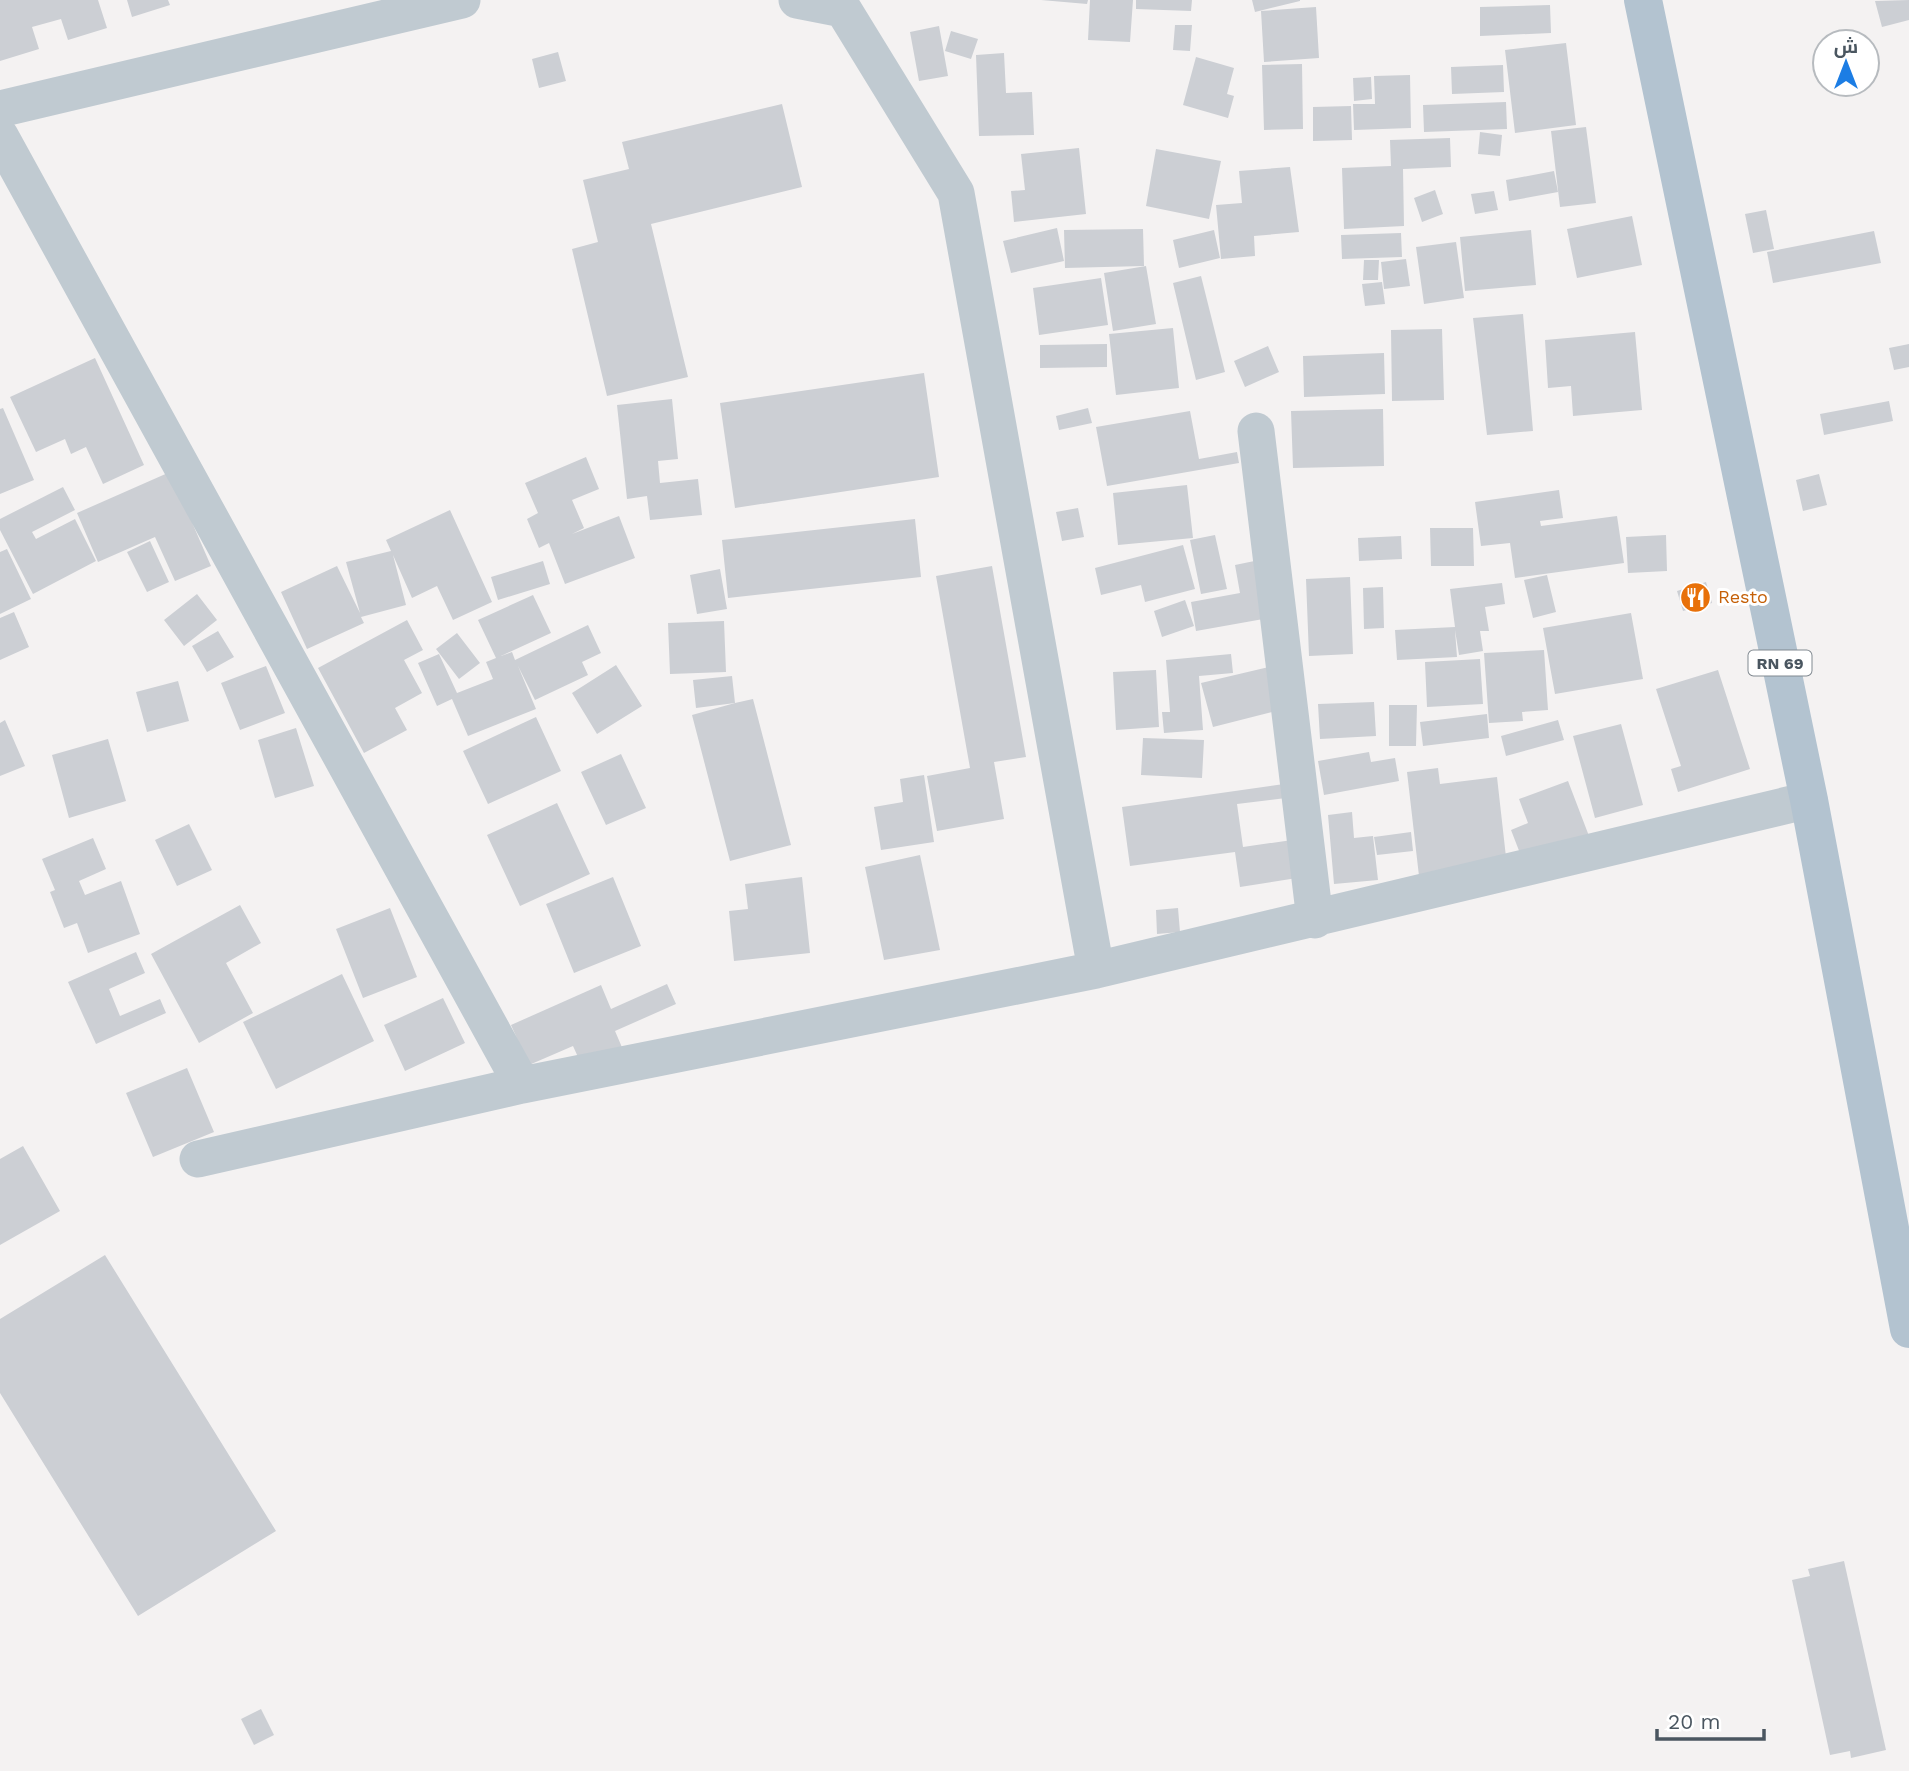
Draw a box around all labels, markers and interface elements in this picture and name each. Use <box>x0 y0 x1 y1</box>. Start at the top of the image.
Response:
north arrow <box>1811 28 1881 98</box>
text: ش <box>1834 35 1858 58</box>
restaurant icon: Resto <box>1678 580 1712 614</box>
place label: Resto <box>1718 586 1768 607</box>
road number: RN 69 <box>1748 650 1812 676</box>
scale bar <box>1657 1698 1764 1742</box>
text: 20 m <box>1668 1709 1720 1734</box>

